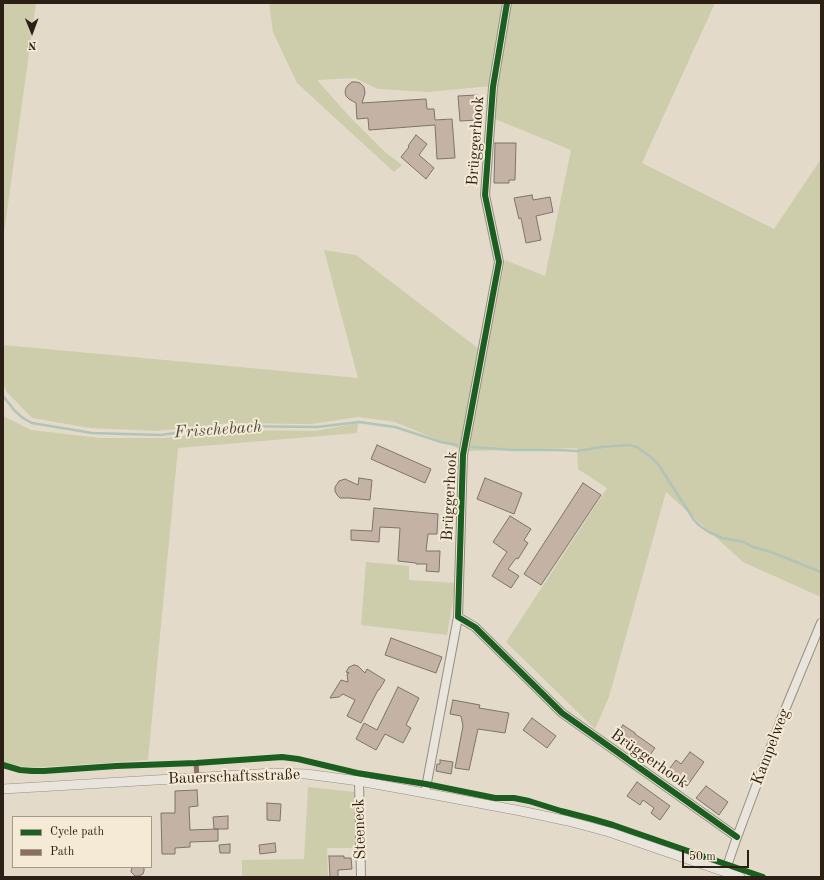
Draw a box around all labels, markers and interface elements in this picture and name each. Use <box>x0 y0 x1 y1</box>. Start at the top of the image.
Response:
north arrow <box>12 12 52 52</box>
text: N <box>28 39 37 50</box>
street label: Brüggerhook <box>463 95 489 187</box>
water label: Frischebach <box>174 417 262 443</box>
street label: Brüggerhook <box>438 450 462 542</box>
street label: Kampelweg <box>748 706 794 788</box>
street label: Brüggerhook <box>607 725 691 793</box>
street label: Bauerschaftsstraße <box>167 765 301 789</box>
street label: Steeneck <box>349 798 371 860</box>
legend <box>12 816 152 868</box>
text: Cycle path <box>50 826 104 838</box>
scale bar <box>684 842 751 868</box>
text: Path <box>50 846 74 858</box>
text: 50 m <box>689 851 716 863</box>

